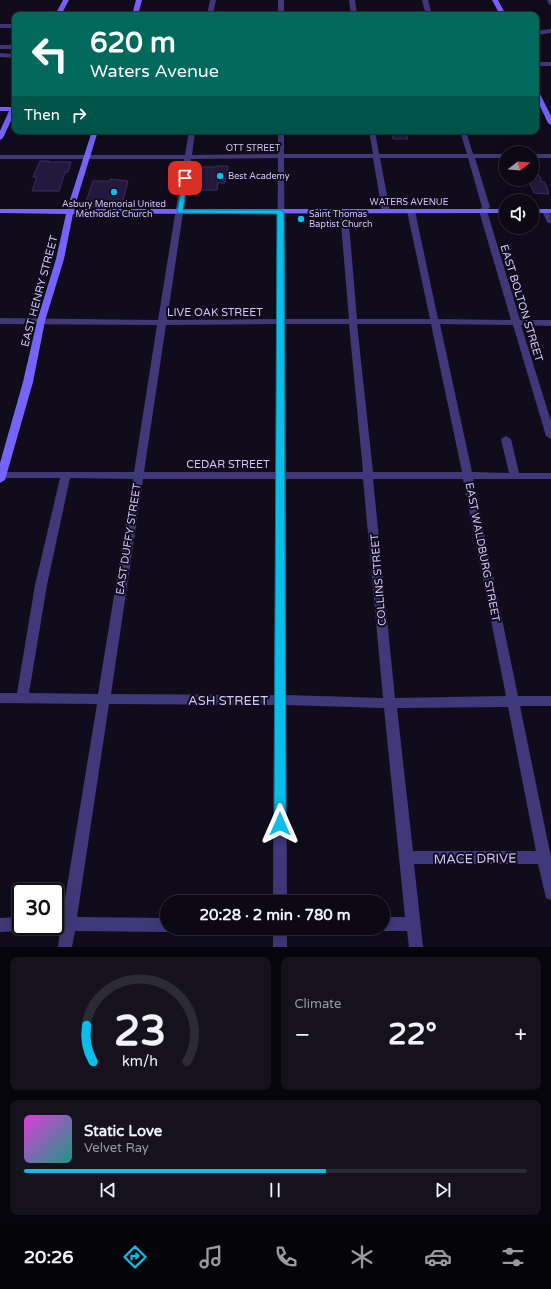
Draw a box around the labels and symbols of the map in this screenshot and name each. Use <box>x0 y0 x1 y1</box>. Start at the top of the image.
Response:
street label: OTT STREET <box>226 143 281 154</box>
north arrow <box>499 146 539 186</box>
pin <box>168 161 202 195</box>
marker: Best Academy <box>215 171 225 181</box>
place label: Best Academy <box>228 171 290 182</box>
marker: Asbury Memorial United Methodist Church <box>109 187 119 197</box>
street label: WATERS AVENUE <box>370 197 449 208</box>
place label: Asbury Memorial United Methodist Church <box>62 199 166 220</box>
place label: Saint Thomas Baptist Church <box>309 209 372 230</box>
marker: Saint Thomas Baptist Church <box>296 214 306 224</box>
street label: EAST HENRY STREET <box>18 234 61 348</box>
street label: EAST BOLTON STREET <box>497 243 546 364</box>
street label: LIVE OAK STREET <box>167 306 263 319</box>
street label: CEDAR STREET <box>186 458 270 471</box>
street label: EAST WALDBURG STREET <box>463 481 502 623</box>
street label: EAST DUFFY STREET <box>113 482 144 596</box>
street label: COLLINS STREET <box>368 533 389 626</box>
street label: ASH STREET <box>188 693 268 709</box>
position arrow <box>259 803 301 845</box>
street label: MACE DRIVE <box>433 850 517 868</box>
speed limit sign: 30 <box>12 883 64 935</box>

